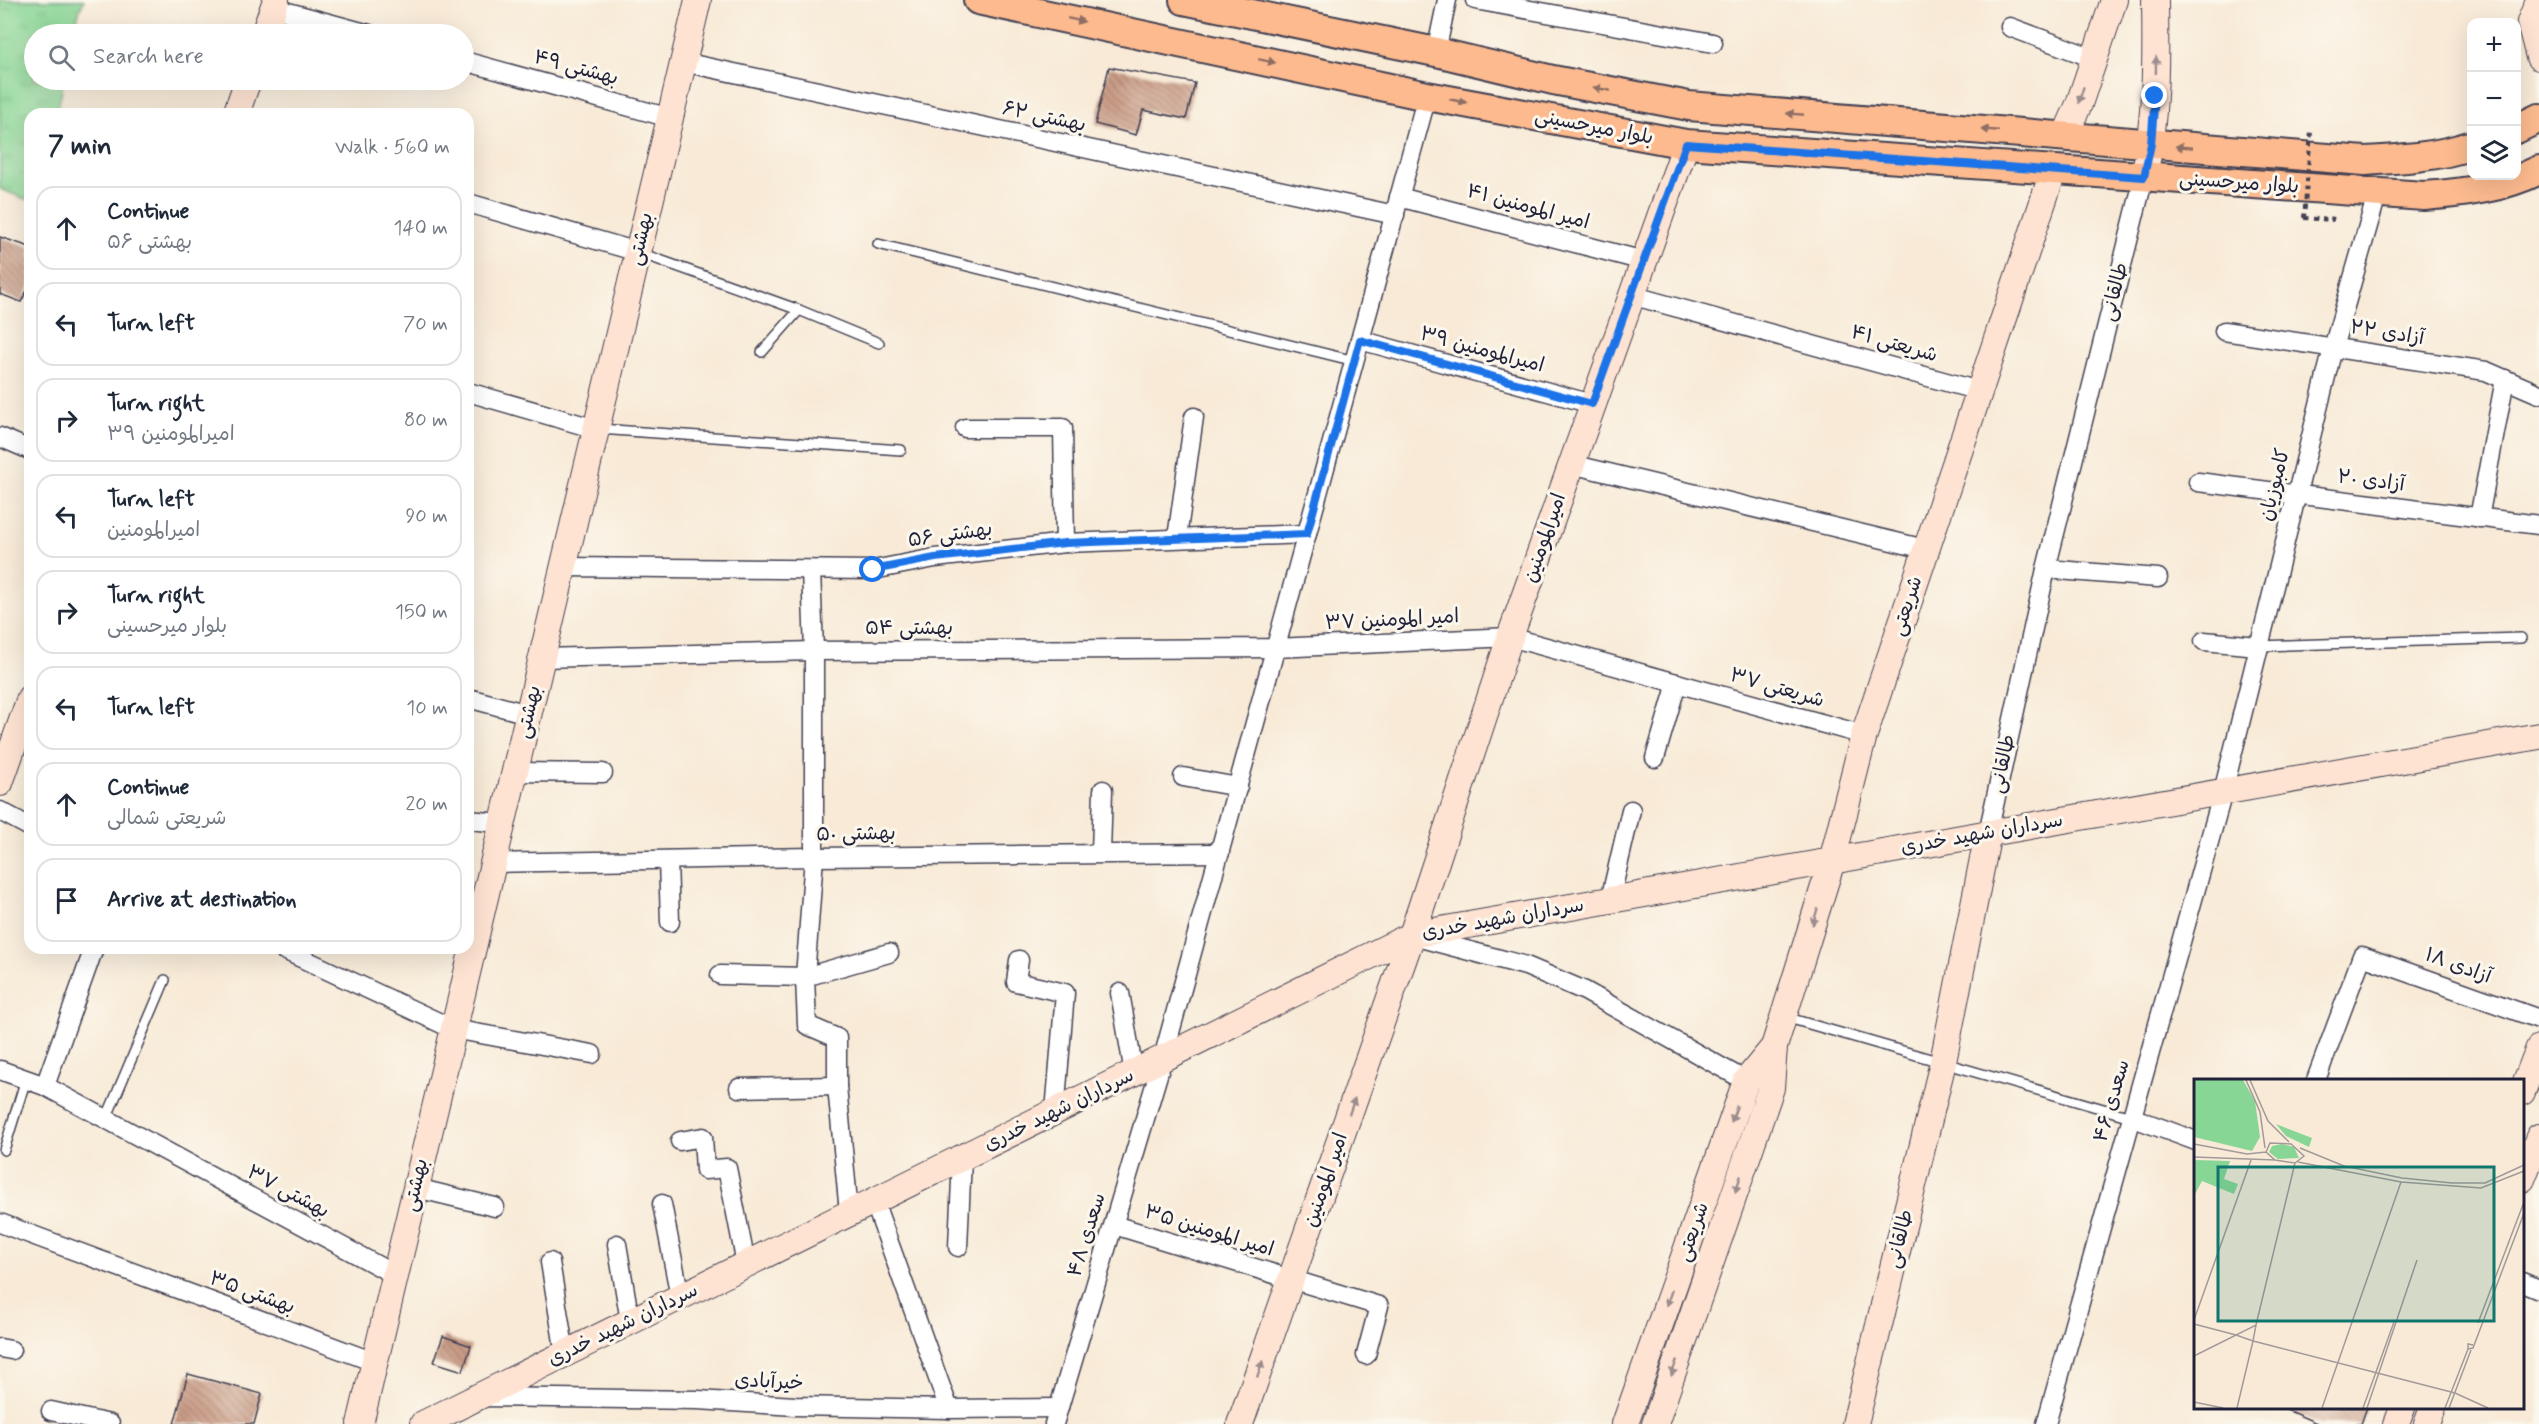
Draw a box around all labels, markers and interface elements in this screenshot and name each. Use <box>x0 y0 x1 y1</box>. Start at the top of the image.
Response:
one-way arrow <box>1067 16 1086 25</box>
map controls <box>2467 18 2521 180</box>
button: + <box>2467 18 2521 72</box>
search box <box>24 24 474 90</box>
icon: search <box>45 41 78 74</box>
text: Search here <box>93 43 204 71</box>
street label: بهشتی ۴۹ <box>531 44 621 92</box>
one-way arrow <box>2151 56 2161 75</box>
one-way arrow <box>1258 57 1277 66</box>
button: − <box>2467 72 2521 126</box>
route end <box>2141 82 2167 108</box>
one-way arrow <box>1593 84 1612 93</box>
one-way arrow <box>2076 86 2086 104</box>
street label: بهشتی ۶۲ <box>1000 95 1088 139</box>
one-way arrow <box>1448 97 1467 106</box>
street label: بلوار میرحسینی <box>1533 102 1655 152</box>
one-way arrow <box>1786 110 1805 119</box>
one-way arrow <box>1980 125 1999 135</box>
button: layers <box>2467 126 2521 180</box>
text: 7 min <box>48 130 112 164</box>
text: Walk · 560 m <box>335 134 450 161</box>
one-way arrow <box>2174 142 2193 152</box>
street label: بلوار میرحسینی <box>2178 165 2300 201</box>
street label: امیر المومنین ۴۱ <box>1464 178 1592 236</box>
text: Continue <box>107 198 189 226</box>
street label: بهشتی <box>622 210 660 268</box>
icon: ahead <box>50 212 83 245</box>
text: 140 m <box>394 215 448 242</box>
text: بهشتی ۵۶ <box>107 229 192 256</box>
street label: طالقانی <box>2095 260 2135 324</box>
icon: left <box>50 308 83 341</box>
text: Turn left <box>107 310 195 338</box>
text: 70 m <box>403 311 448 338</box>
street label: آزادی ۲۲ <box>2348 314 2427 352</box>
street label: شریعتی ۴۱ <box>1847 319 1941 369</box>
street label: امیرالمومنین ۳۹ <box>1417 320 1547 380</box>
text: Turn right <box>107 390 205 418</box>
icon: right <box>50 404 83 437</box>
text: 80 m <box>404 407 448 434</box>
text: امیرالمومنین ۳۹ <box>107 421 235 448</box>
street label: کامبوزیان <box>2253 446 2297 524</box>
street label: آزادی ۲۰ <box>2336 463 2407 499</box>
text: Turn left <box>107 486 195 514</box>
street label: امیرالمومنین <box>1517 490 1573 586</box>
icon: left <box>50 500 83 533</box>
text: 90 m <box>405 503 448 530</box>
street label: بهشتی ۵۶ <box>906 516 994 554</box>
text: امیرالمومنین <box>107 517 200 544</box>
route start <box>859 556 885 582</box>
street label: شریعتی <box>1885 573 1929 639</box>
text: Turn right <box>107 582 205 610</box>
icon: right <box>50 596 83 629</box>
text: 150 m <box>395 599 448 626</box>
street label: امیر المومنین ۳۷ <box>1324 603 1460 637</box>
text: بلوار میرحسینی <box>107 613 227 640</box>
street label: بهشتی ۵۴ <box>865 615 953 642</box>
street label: شریعتی ۳۷ <box>1727 662 1827 714</box>
street label: بهشتی <box>510 683 548 741</box>
icon: left <box>50 692 83 725</box>
text: Turn left <box>107 694 195 722</box>
text: 10 m <box>406 695 448 722</box>
street label: طالقانی <box>1984 732 2022 796</box>
text: Continue <box>107 774 189 802</box>
icon: ahead <box>50 788 83 821</box>
text: 20 m <box>405 791 448 818</box>
text: شریعتی شمالی <box>107 805 227 832</box>
street label: سرداران شهید خدری <box>1899 806 2065 862</box>
street label: بهشتی ۵۰ <box>816 820 896 848</box>
icon: arrive <box>50 884 83 917</box>
text: Arrive at destination <box>107 886 297 914</box>
street label: سرداران شهید خدری <box>1420 891 1586 947</box>
one-way arrow <box>1810 908 1819 926</box>
street label: آزادی ۱۸ <box>2421 942 2496 991</box>
street label: سعدی ۴۶ <box>2087 1057 2137 1145</box>
street label: سرداران شهید خدری <box>979 1062 1139 1158</box>
inset map <box>2194 1079 2524 1409</box>
one-way arrow <box>1348 1097 1358 1115</box>
one-way arrow <box>1729 1106 1739 1124</box>
street label: امیر المومنین <box>1297 1129 1355 1231</box>
street label: بهشتی <box>397 1156 435 1214</box>
street label: بهشتی ۳۷ <box>242 1159 334 1225</box>
one-way arrow <box>1732 1175 1742 1193</box>
street label: سعدی ۴۸ <box>1061 1190 1113 1280</box>
street label: امیر المومنین ۳۵ <box>1141 1198 1277 1264</box>
street label: شریعتی <box>1670 1199 1716 1265</box>
street label: طالقانی <box>1880 1207 1920 1271</box>
street label: بهشتی ۳۵ <box>205 1265 299 1321</box>
street label: سرداران شهید خدری <box>543 1277 703 1373</box>
one-way arrow <box>1664 1289 1674 1307</box>
one-way arrow <box>1669 1359 1679 1377</box>
one-way arrow <box>1255 1360 1265 1378</box>
street label: خیرآبادی <box>734 1367 804 1397</box>

